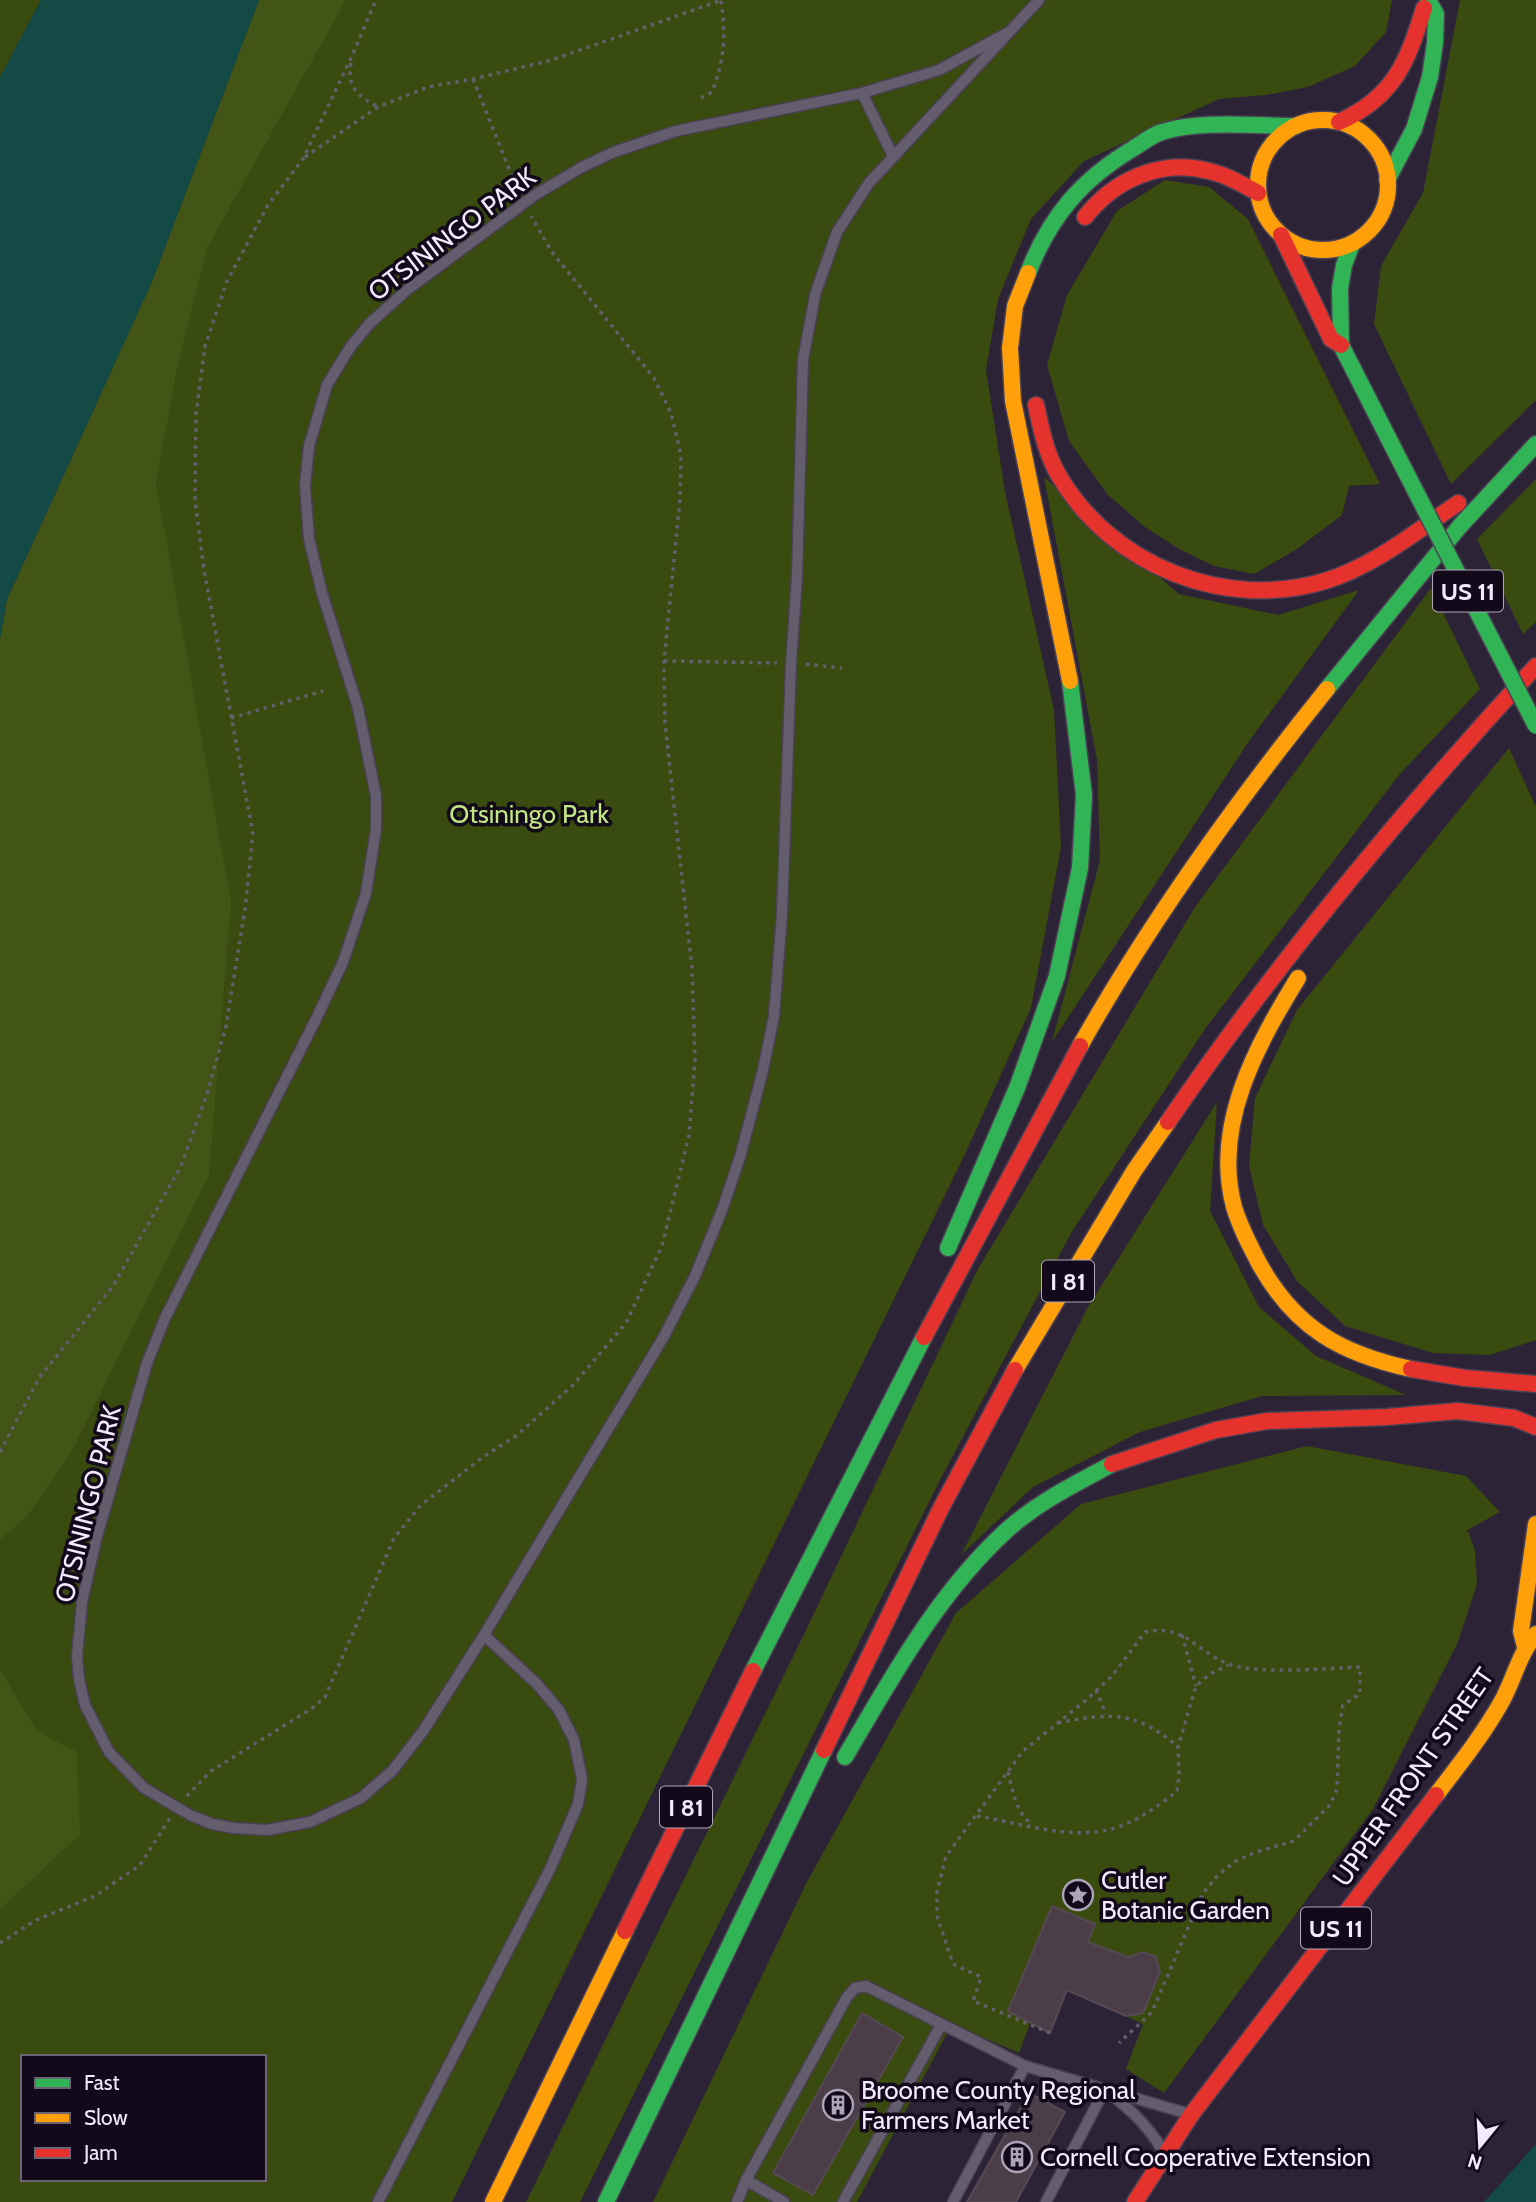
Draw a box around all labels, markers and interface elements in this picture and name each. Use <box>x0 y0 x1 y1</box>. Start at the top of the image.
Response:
street label: OTSININGO PARK <box>362 160 542 308</box>
road number: US 11 <box>1433 570 1503 612</box>
park label: Otsiningo Park <box>449 798 609 830</box>
road number: I 81 <box>1042 1260 1094 1302</box>
street label: OTSININGO PARK <box>48 1402 128 1606</box>
street label: UPPER FRONT STREET <box>1326 1662 1501 1892</box>
road number: I 81 <box>660 1787 712 1828</box>
place label: Cutler Botanic Garden <box>1101 1864 1270 1926</box>
place icon: Cutler Botanic Garden <box>1061 1878 1095 1912</box>
road number: US 11 <box>1301 1908 1371 1949</box>
legend <box>21 2055 266 2181</box>
text: Fast <box>84 2070 120 2095</box>
place label: Broome County Regional Farmers Market <box>861 2074 1135 2136</box>
building icon: Broome County Regional Farmers Market <box>821 2088 855 2122</box>
text: Slow <box>84 2105 128 2130</box>
north arrow <box>1445 2111 1515 2181</box>
text: Jam <box>83 2140 118 2165</box>
building icon: Cornell Cooperative Extension <box>1000 2140 1034 2174</box>
place label: Cornell Cooperative Extension <box>1040 2141 1371 2173</box>
text: N <box>1465 2149 1485 2175</box>

